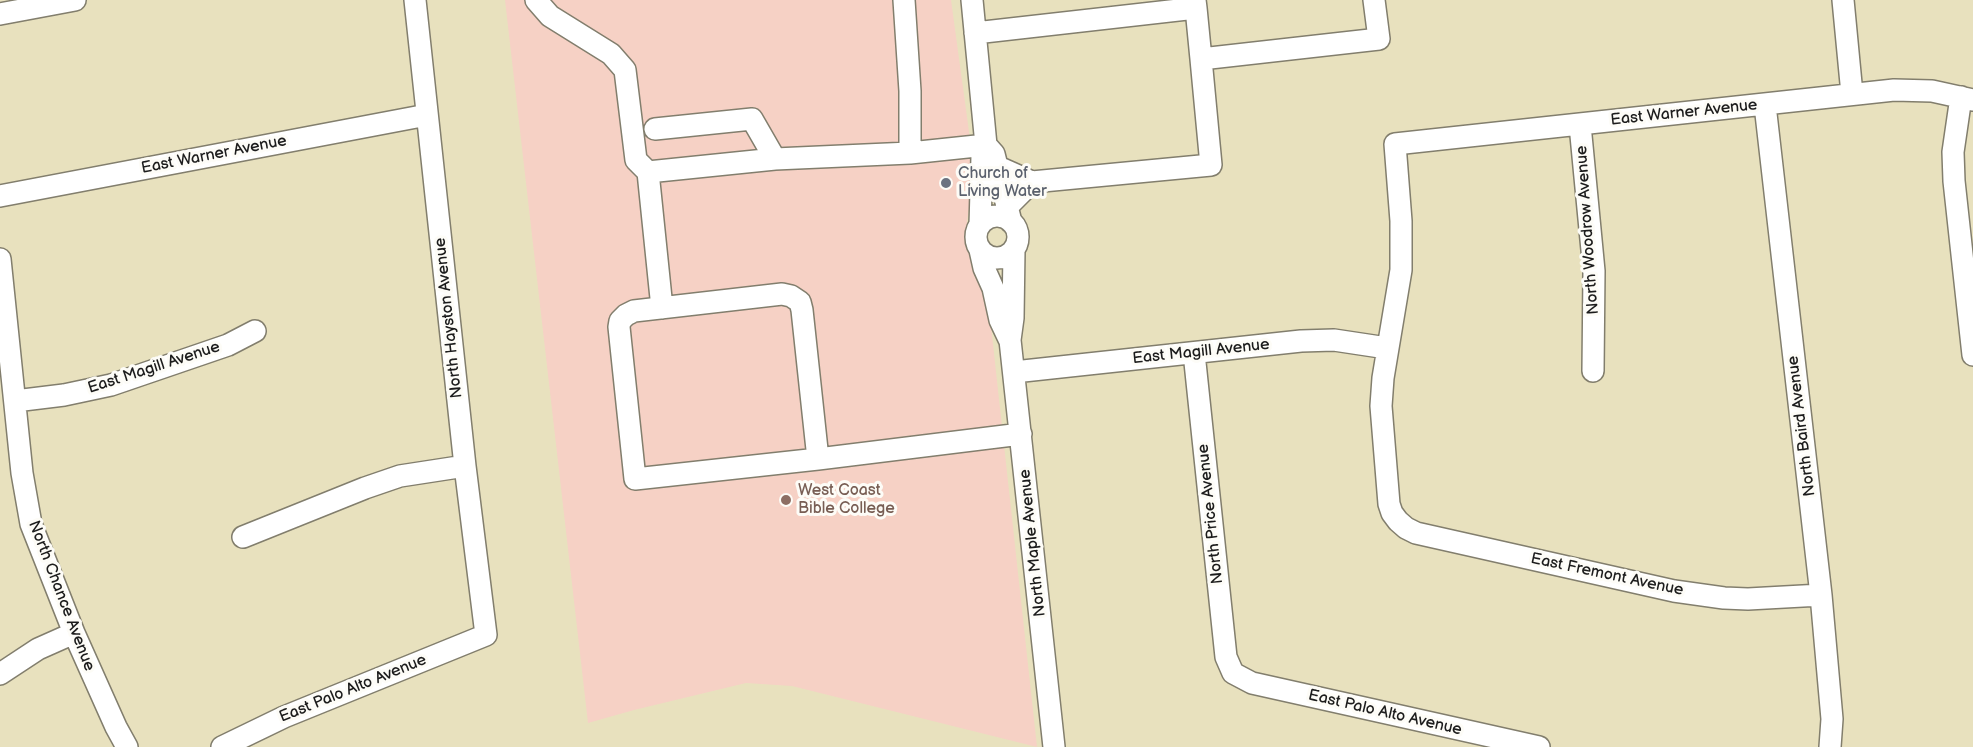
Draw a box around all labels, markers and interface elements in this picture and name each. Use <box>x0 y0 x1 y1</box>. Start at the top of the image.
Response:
street label: East Warner Avenue <box>1610 96 1758 130</box>
street label: East Warner Avenue <box>140 131 288 179</box>
street label: North Woodrow Avenue <box>1573 145 1603 315</box>
place label: Church of Living Water <box>958 164 1047 202</box>
marker: Church of Living Water <box>939 176 953 190</box>
street label: North Hayston Avenue <box>431 237 467 399</box>
street label: East Magill Avenue <box>1132 335 1270 369</box>
street label: East Magill Avenue <box>86 338 222 398</box>
street label: North Baird Avenue <box>1784 355 1820 497</box>
street label: North Price Avenue <box>1194 443 1228 585</box>
street label: North Maple Avenue <box>1016 468 1050 618</box>
place label: West Coast Bible College <box>798 481 895 519</box>
marker: West Coast Bible College <box>779 493 793 507</box>
street label: North Chance Avenue <box>23 518 99 674</box>
street label: East Fremont Avenue <box>1529 549 1685 601</box>
street label: East Palo Alto Avenue <box>277 651 429 727</box>
street label: East Palo Alto Avenue <box>1306 686 1464 740</box>

